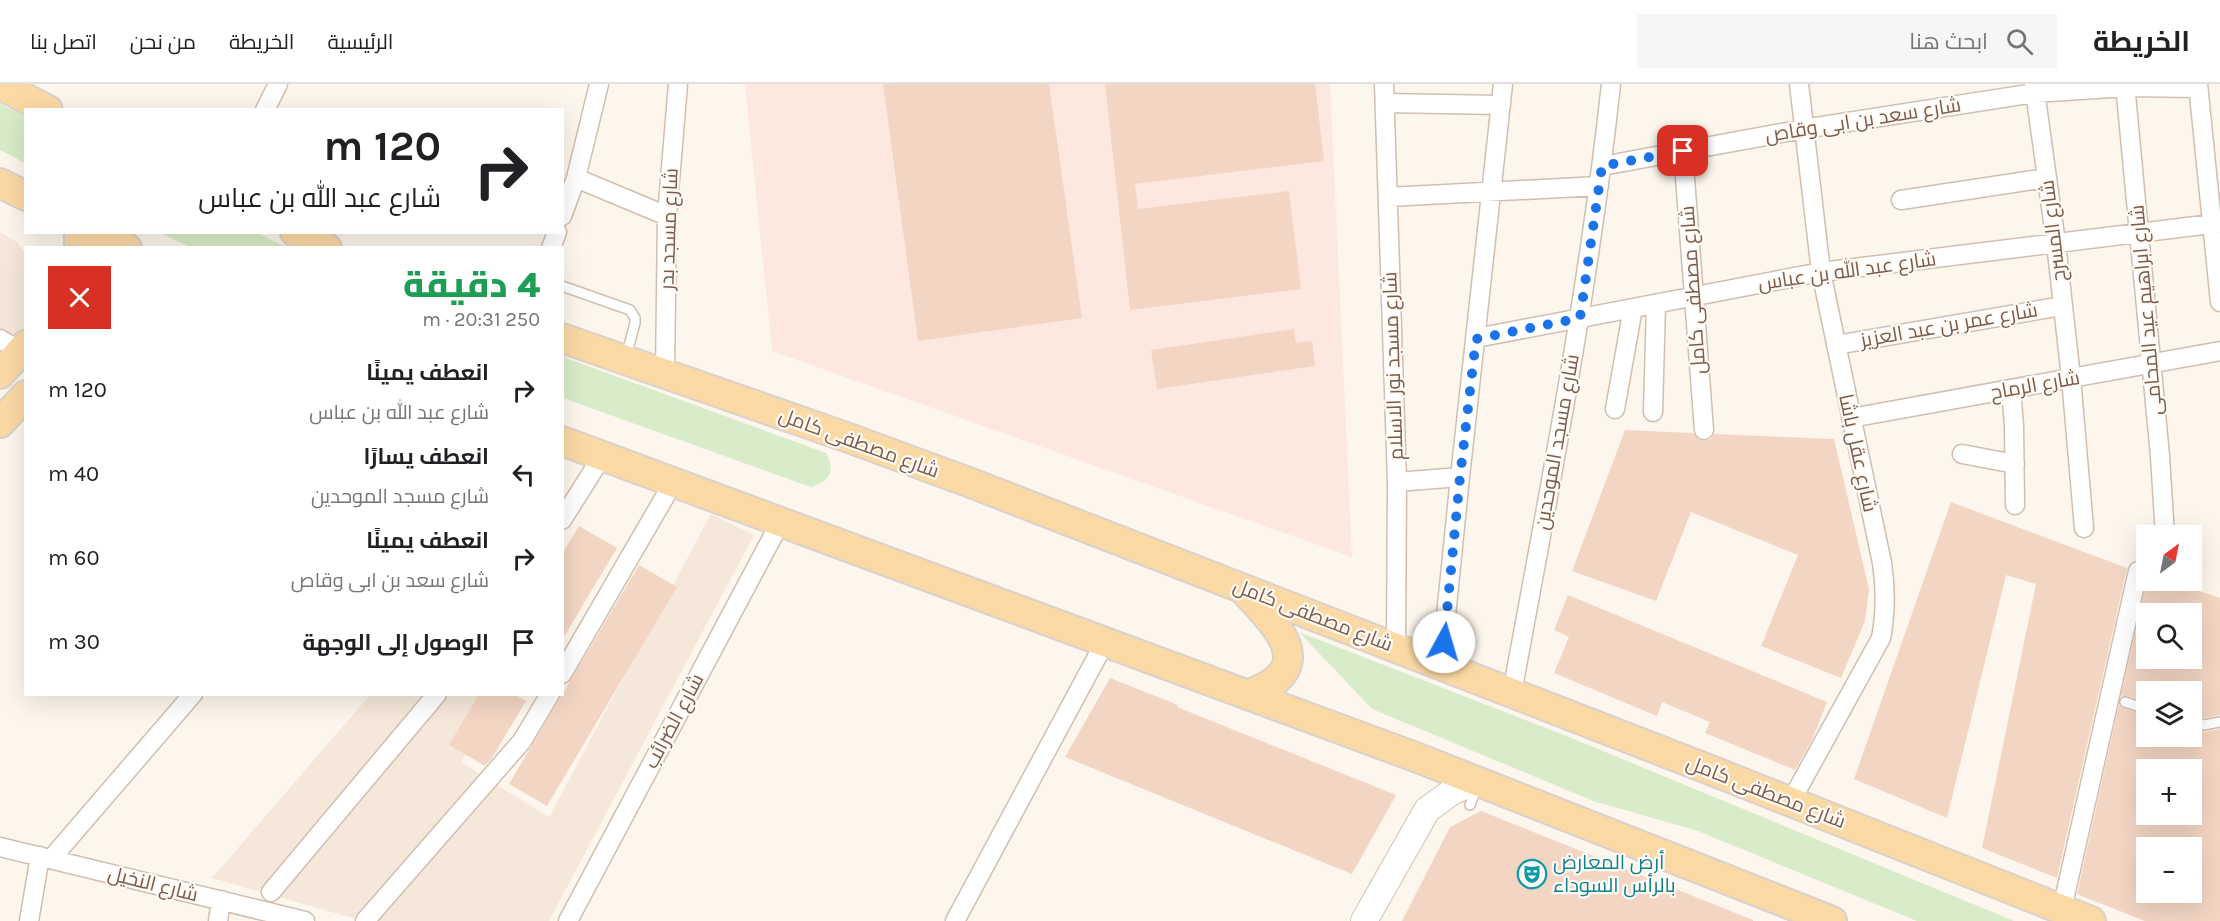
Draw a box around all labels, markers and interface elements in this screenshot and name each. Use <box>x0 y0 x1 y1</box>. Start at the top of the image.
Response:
search box <box>1637 14 2057 68</box>
icon: search <box>2003 25 2036 58</box>
text: الخريطة <box>2093 25 2190 58</box>
text: ابحث هنا <box>1909 29 1988 55</box>
text: اتصل بنا <box>30 30 97 54</box>
text: من نحن <box>130 30 196 54</box>
text: الخريطة <box>229 30 294 54</box>
text: الرئيسية <box>327 30 393 54</box>
street label: شارع سعد بن ابى وقاص <box>1763 93 1963 149</box>
text: 120 m <box>324 121 441 171</box>
pin <box>1657 125 1708 176</box>
icon: right <box>462 132 540 210</box>
icon: arrive <box>1666 134 1699 167</box>
street label: شارع مسجد بدر <box>655 167 685 292</box>
street label: شارع المسرح <box>2035 179 2073 283</box>
text: شارع عبد الله بن عباس <box>198 182 441 214</box>
street label: شارع ابراهيم عيد المحامى <box>2125 204 2169 416</box>
street label: شارع مصطفى كامل <box>1676 205 1712 375</box>
street label: شارع عبد الله بن عباس <box>1756 245 1938 297</box>
text: 4 دقيقة <box>403 264 540 306</box>
button: close <box>48 266 111 329</box>
street label: شارع مسجد نور الاسلام <box>1378 271 1410 461</box>
street label: شارع عمر بن عبد العزيز <box>1858 298 2040 354</box>
text: 250 m · 20:31 <box>422 308 540 331</box>
street label: شارع مسجد الموحدين <box>1530 352 1586 532</box>
text: انعطف يمينًا <box>366 360 489 386</box>
street label: شارع الرماح <box>1988 366 2082 406</box>
icon: right <box>507 374 540 407</box>
text: 120 m <box>48 377 107 403</box>
street label: شارع عقل باشا <box>1832 392 1882 515</box>
text: شارع عبد الله بن عباس <box>309 401 489 424</box>
street label: شارع مصطفى كامل <box>775 403 942 485</box>
text: انعطف يسارًا <box>363 444 489 470</box>
icon: left <box>507 458 540 491</box>
text: 40 m <box>48 461 99 487</box>
text: شارع مسجد الموحدين <box>311 485 489 508</box>
north arrow <box>2136 525 2202 591</box>
map controls <box>2136 525 2202 903</box>
text: انعطف يمينًا <box>366 528 489 554</box>
icon: right <box>507 542 540 575</box>
text: 60 m <box>48 545 99 571</box>
text: شارع سعد بن ابى وقاص <box>291 569 489 592</box>
street label: شارع مصطفى كامل <box>1229 574 1396 658</box>
button: search <box>2136 603 2202 669</box>
position arrow <box>1412 610 1476 674</box>
icon: arrive <box>507 626 540 659</box>
text: 30 m <box>48 629 100 655</box>
text: الوصول إلى الوجهة <box>303 630 489 656</box>
street label: شارع الضرائب <box>639 670 710 773</box>
button: layers <box>2136 681 2202 747</box>
street label: شارع مصطفى كامل <box>1682 751 1849 835</box>
button: + <box>2136 759 2202 825</box>
button: − <box>2136 837 2202 903</box>
place label: أرض المعارض بالرأس السوداء <box>1553 850 1676 898</box>
theatre icon: أرض المعارض بالرأس السوداء <box>1516 858 1548 890</box>
street label: شارع النخيل <box>105 862 200 908</box>

